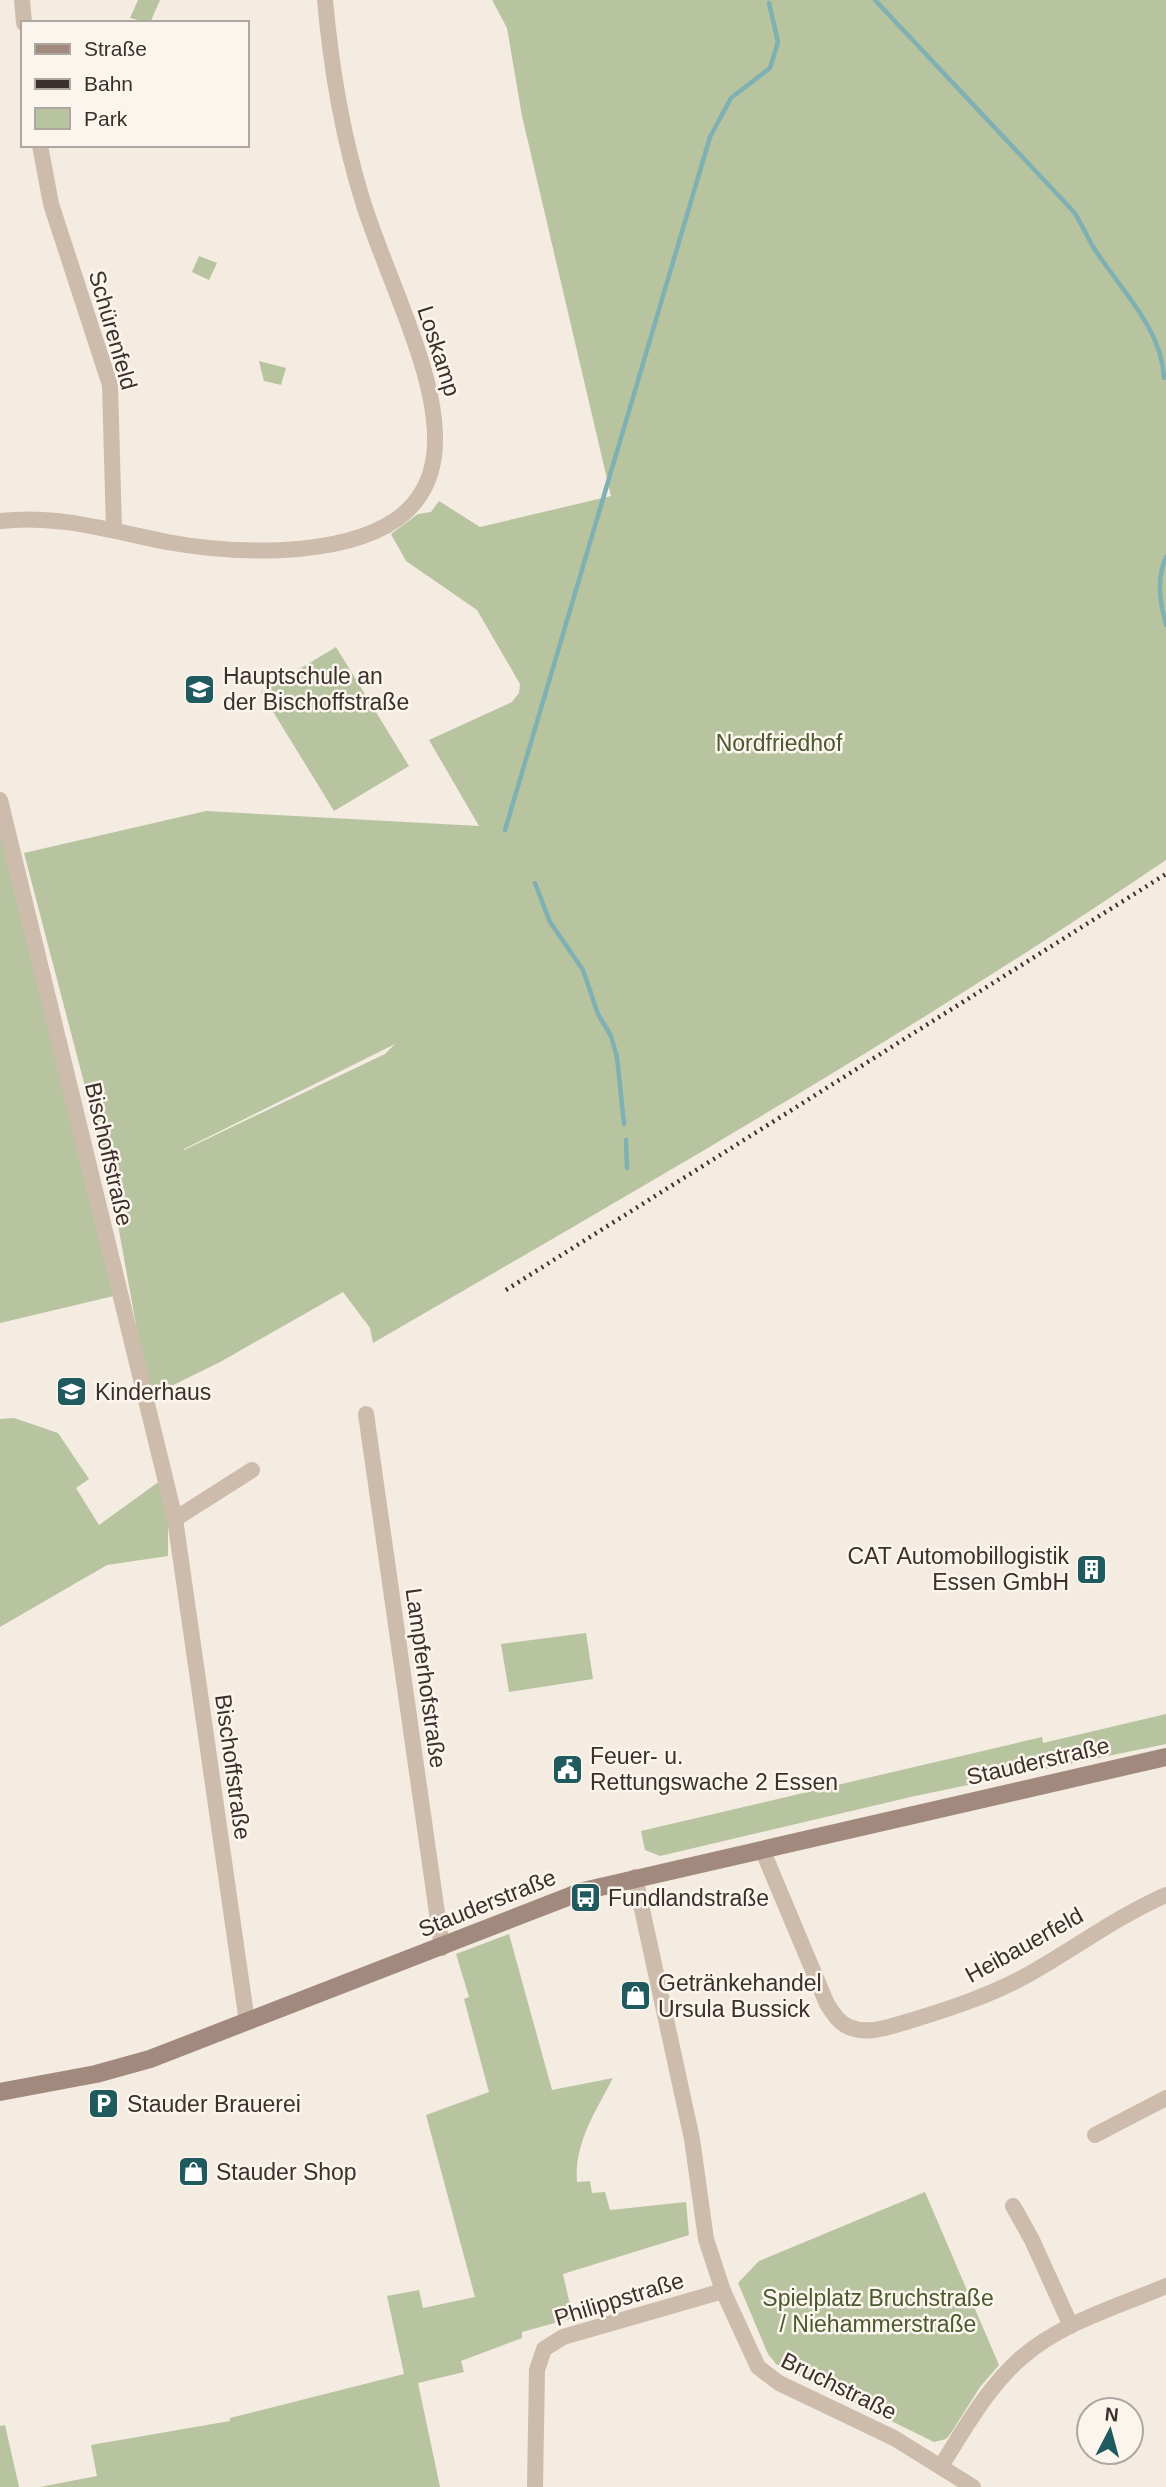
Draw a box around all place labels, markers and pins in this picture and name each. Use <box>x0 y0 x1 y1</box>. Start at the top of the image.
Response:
place label: Hauptschule an der Bischoffstraße <box>223 663 409 715</box>
school or university icon: Hauptschule an der Bischoffstraße <box>183 672 217 706</box>
school or university icon: Kinderhaus <box>55 1375 89 1409</box>
place label: Kinderhaus <box>95 1379 211 1405</box>
place label: CAT Automobillogistik Essen GmbH <box>847 1543 1069 1595</box>
building icon: CAT Automobillogistik Essen GmbH <box>1075 1552 1109 1586</box>
place label: Feuer- u. Rettungswache 2 Essen <box>590 1743 838 1795</box>
public building icon: Feuer- u. Rettungswache 2 Essen <box>550 1752 584 1786</box>
bus stop icon: Fundlandstraße <box>568 1881 602 1915</box>
place label: Fundlandstraße <box>608 1885 769 1911</box>
place label: Getränkehandel Ursula Bussick <box>658 1970 822 2022</box>
shop icon: Getränkehandel Ursula Bussick <box>618 1979 652 2013</box>
parking icon: Stauder Brauerei <box>87 2087 121 2121</box>
place label: Stauder Brauerei <box>127 2091 301 2117</box>
shop icon: Stauder Shop <box>176 2155 210 2189</box>
place label: Stauder Shop <box>216 2159 357 2185</box>

